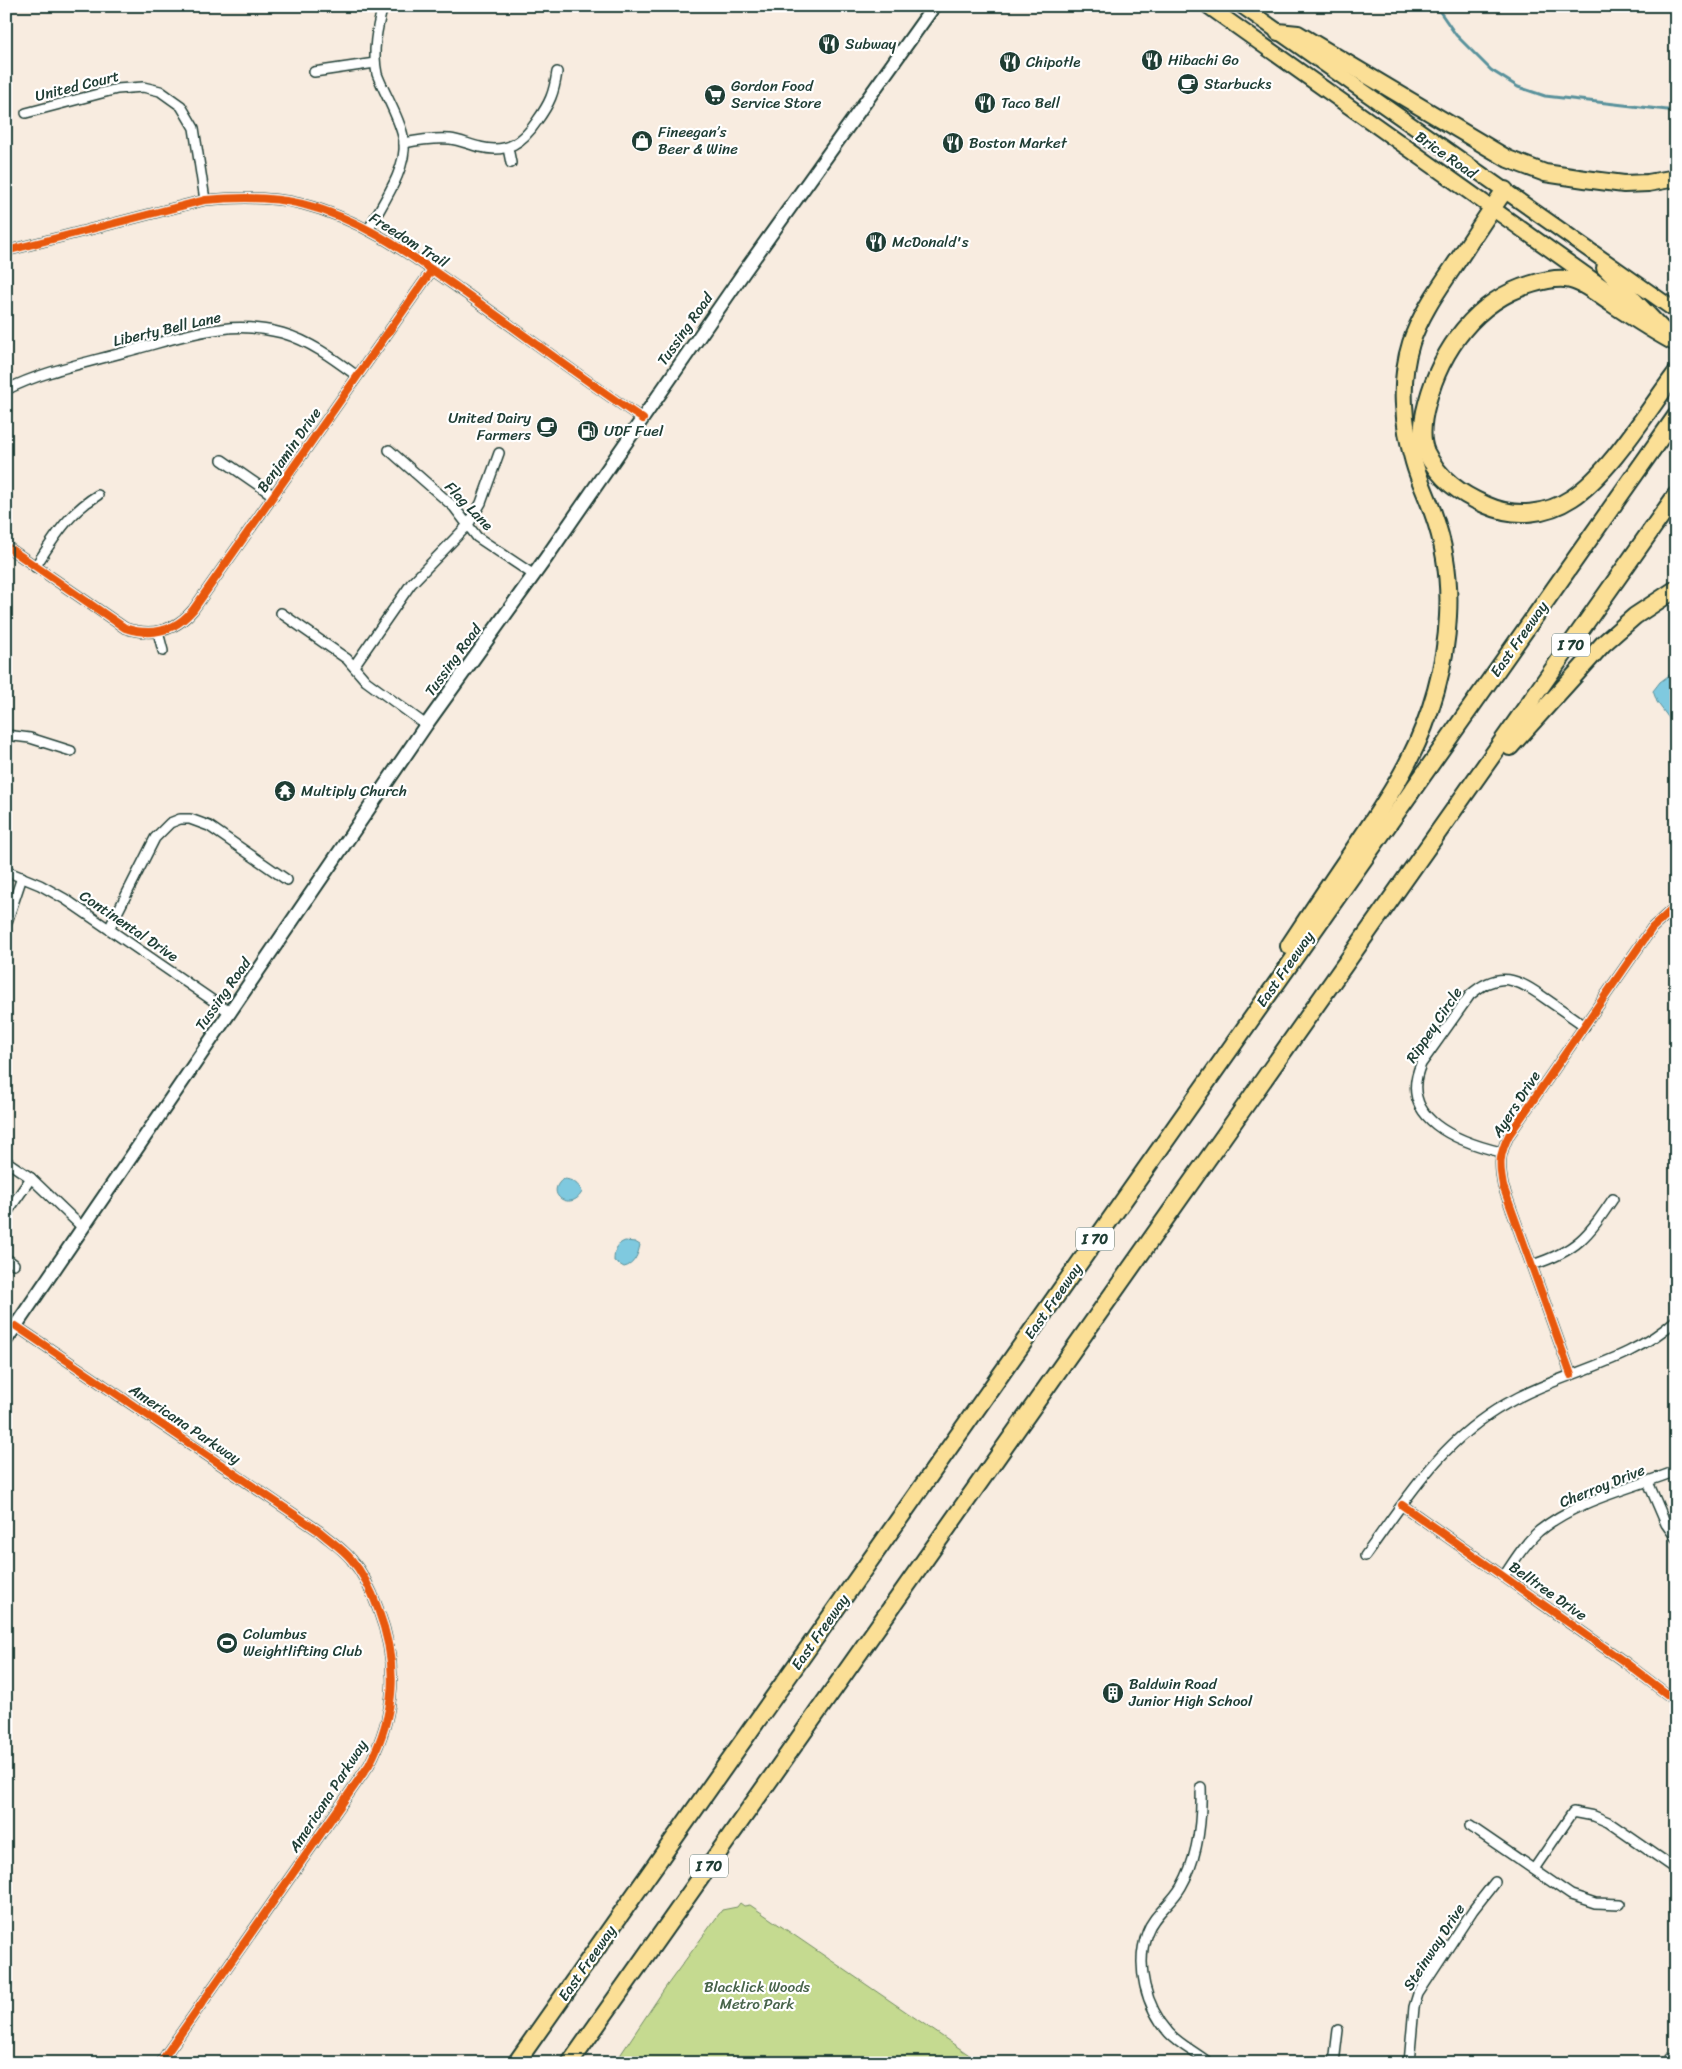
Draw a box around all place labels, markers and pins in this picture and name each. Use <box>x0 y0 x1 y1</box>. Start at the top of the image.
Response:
place label: Subway <box>845 31 897 57</box>
restaurant icon: Subway <box>817 32 841 56</box>
place label: Hibachi Go <box>1168 47 1239 73</box>
restaurant icon: Hibachi Go <box>1140 48 1164 72</box>
place label: Chipotle <box>1026 49 1080 75</box>
restaurant icon: Chipotle <box>998 50 1022 74</box>
place label: Starbucks <box>1204 71 1272 97</box>
cafe icon: Starbucks <box>1176 72 1200 96</box>
place label: Gordon Food Service Store <box>731 73 822 116</box>
supermarket icon: Gordon Food Service Store <box>703 83 727 107</box>
place label: Taco Bell <box>1001 90 1061 116</box>
restaurant icon: Taco Bell <box>973 91 997 115</box>
place label: Fineegan’s Beer & Wine <box>658 119 738 162</box>
shop icon: Fineegan’s Beer & Wine <box>630 129 654 153</box>
place label: Boston Market <box>969 130 1068 156</box>
restaurant icon: Boston Market <box>941 131 965 155</box>
place label: McDonald's <box>892 229 969 255</box>
restaurant icon: McDonald's <box>864 230 888 254</box>
place label: United Dairy Farmers <box>448 405 531 448</box>
cafe icon: United Dairy Farmers <box>535 415 559 439</box>
place label: UDF Fuel <box>604 418 664 444</box>
fuel station icon: UDF Fuel <box>576 419 600 443</box>
place label: Multiply Church <box>301 778 407 804</box>
temple icon: Multiply Church <box>273 779 297 803</box>
place label: Columbus Weightlifting Club <box>243 1621 362 1664</box>
sports icon: Columbus Weightlifting Club <box>215 1631 239 1655</box>
place label: Baldwin Road Junior High School <box>1128 1671 1253 1714</box>
building icon: Baldwin Road Junior High School <box>1101 1681 1125 1705</box>

